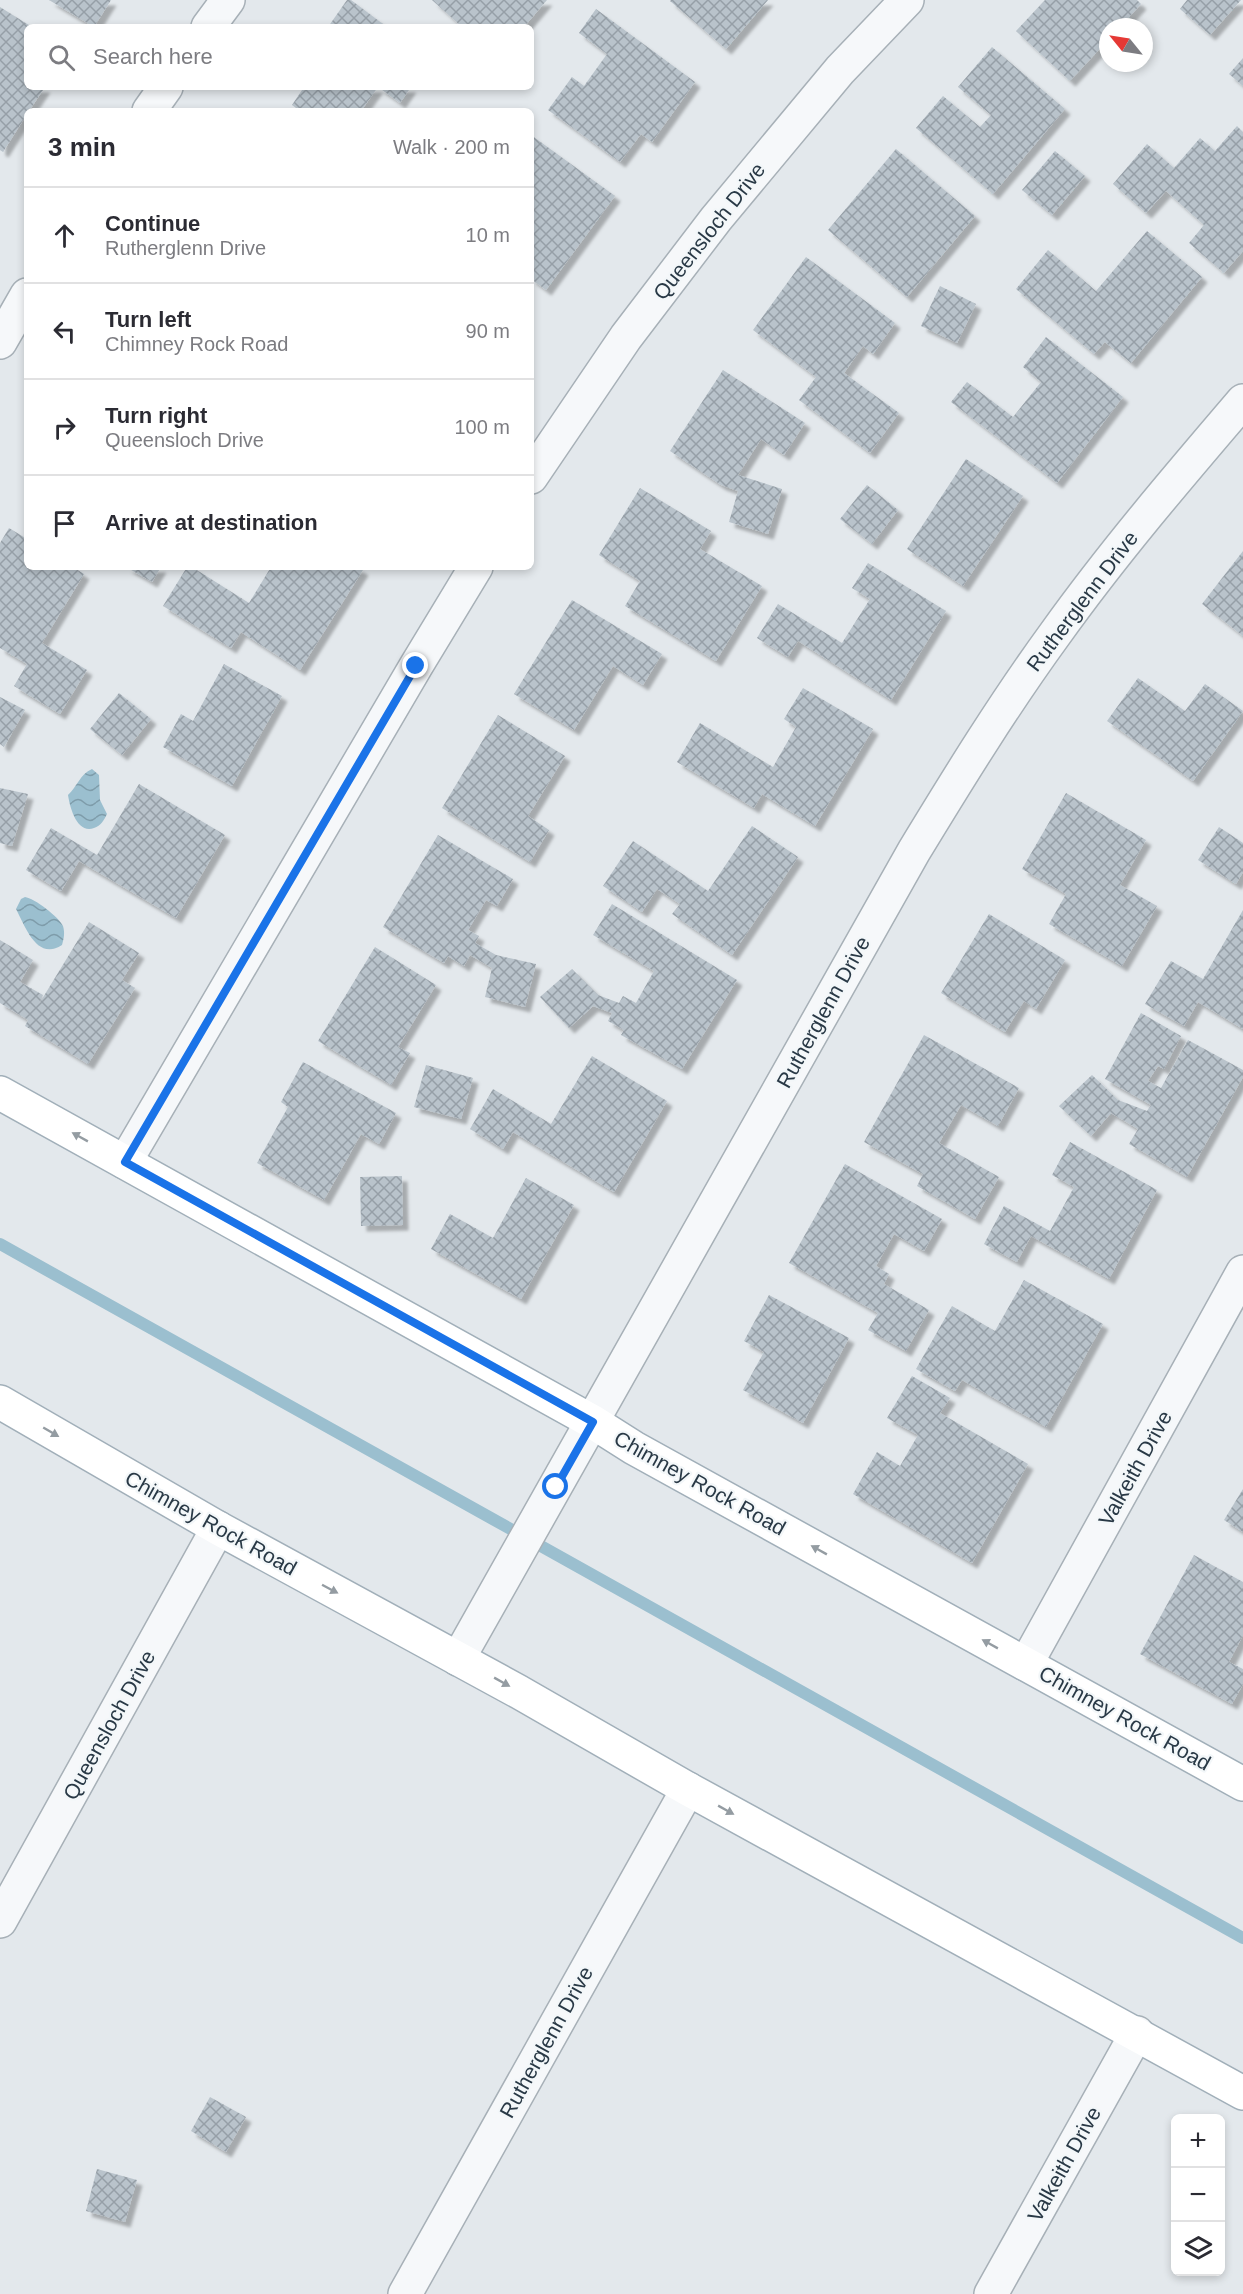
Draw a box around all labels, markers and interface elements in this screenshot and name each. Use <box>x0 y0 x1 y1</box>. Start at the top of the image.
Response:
north arrow <box>1099 18 1153 72</box>
search box <box>24 24 534 90</box>
icon: search <box>45 41 78 74</box>
text: Search here <box>93 44 213 69</box>
text: 3 min <box>48 132 116 162</box>
text: Walk · 200 m <box>393 136 510 158</box>
street label: Queensloch Drive <box>649 158 769 304</box>
text: Continue <box>105 211 200 236</box>
icon: ahead <box>48 219 81 252</box>
text: 10 m <box>466 224 510 246</box>
text: Rutherglenn Drive <box>105 237 266 259</box>
text: Turn left <box>105 307 191 332</box>
icon: left <box>48 315 81 348</box>
text: 90 m <box>466 320 510 342</box>
text: Chimney Rock Road <box>105 333 288 355</box>
text: Turn right <box>105 403 207 428</box>
icon: right <box>48 411 81 444</box>
text: 100 m <box>454 416 510 438</box>
text: Queensloch Drive <box>105 429 264 451</box>
icon: arrive <box>48 507 81 540</box>
text: Arrive at destination <box>105 510 318 535</box>
street label: Rutherglenn Drive <box>1022 526 1142 676</box>
route end <box>402 652 428 678</box>
street label: Rutherglenn Drive <box>772 932 874 1092</box>
one-way arrow <box>72 1132 88 1143</box>
street label: Valkeith Drive <box>1094 1406 1176 1530</box>
one-way arrow <box>43 1426 59 1437</box>
street label: Chimney Rock Road <box>610 1426 790 1540</box>
street label: Chimney Rock Road <box>121 1466 301 1580</box>
route start <box>542 1473 568 1499</box>
one-way arrow <box>810 1545 827 1555</box>
one-way arrow <box>322 1584 339 1594</box>
one-way arrow <box>982 1638 998 1649</box>
street label: Queensloch Drive <box>58 1646 160 1804</box>
street label: Chimney Rock Road <box>1035 1661 1215 1775</box>
one-way arrow <box>493 1677 510 1687</box>
one-way arrow <box>718 1805 735 1815</box>
street label: Rutherglenn Drive <box>495 1962 597 2122</box>
street label: Valkeith Drive <box>1023 2102 1105 2226</box>
map controls <box>1171 2114 1225 2276</box>
button: + <box>1171 2114 1225 2168</box>
button: − <box>1171 2168 1225 2222</box>
button: layers <box>1171 2222 1225 2276</box>

